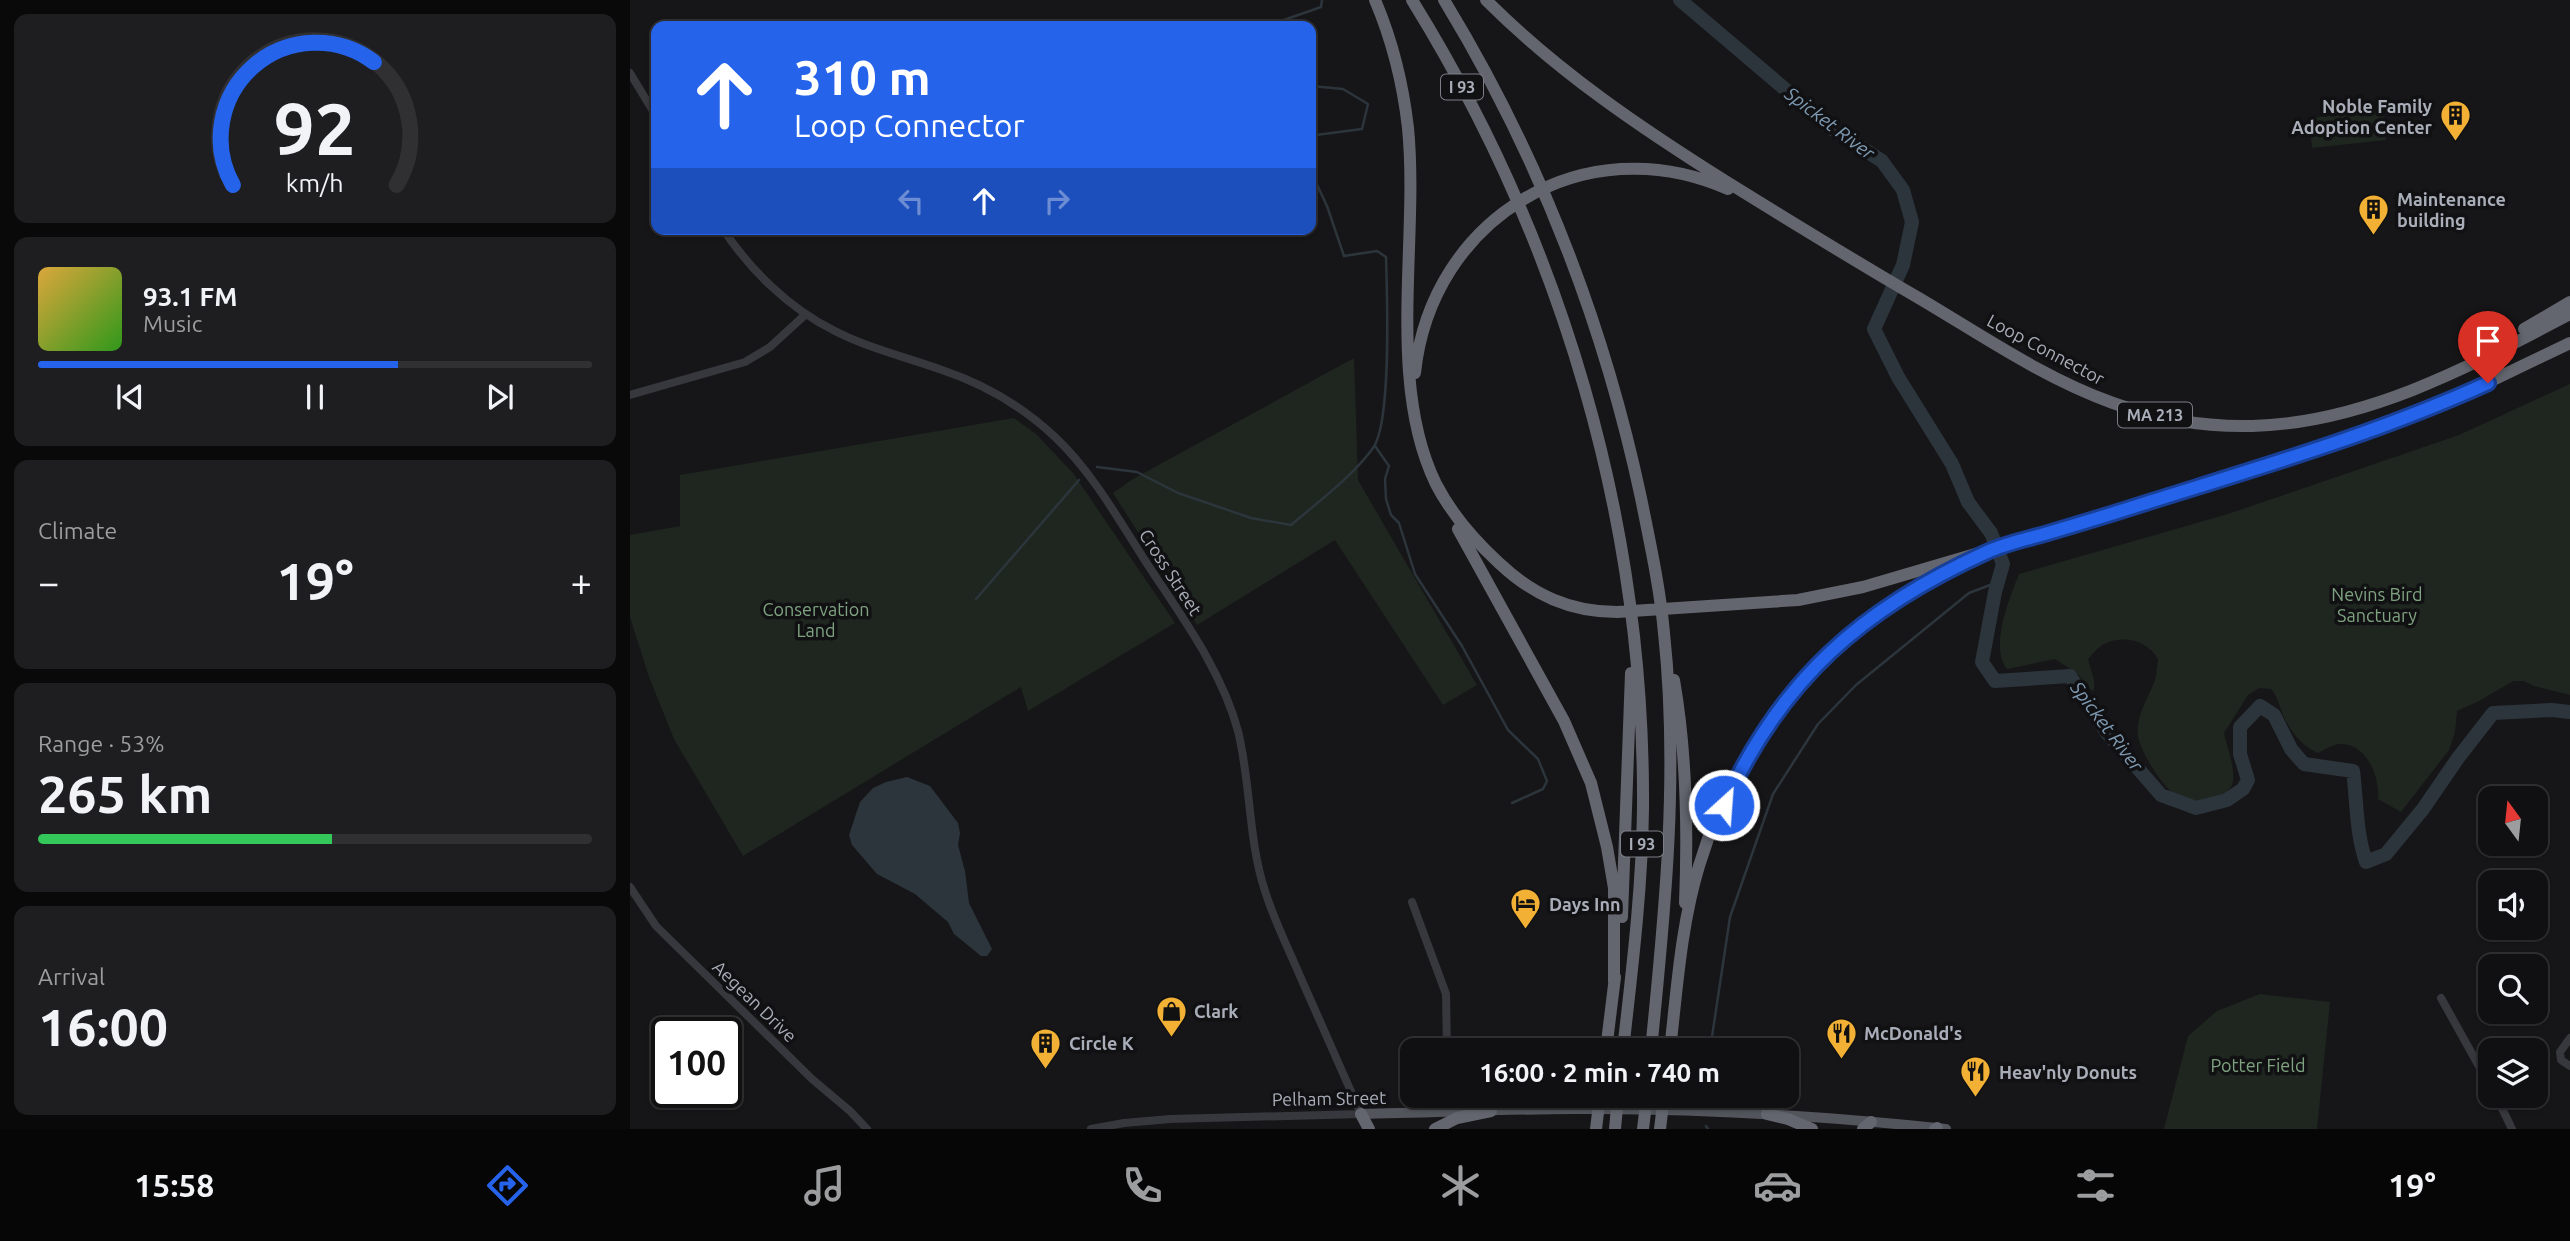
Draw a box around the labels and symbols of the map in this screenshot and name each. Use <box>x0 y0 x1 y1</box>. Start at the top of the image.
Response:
road number: I 93 <box>1441 74 1483 100</box>
water label: Spicket River <box>1780 82 1880 164</box>
place label: Noble Family Adoption Center <box>2291 96 2433 137</box>
building icon: Noble Family Adoption Center <box>2438 99 2472 143</box>
place label: Maintenance building <box>2397 189 2506 230</box>
building icon: Maintenance building <box>2357 192 2391 236</box>
street label: Loop Connector <box>1984 310 2108 388</box>
pin <box>2458 311 2518 383</box>
road number: MA 213 <box>2118 402 2192 428</box>
street label: Cross Street <box>1136 525 1206 619</box>
park label: Nevins Bird Sanctuary <box>2331 584 2423 625</box>
park label: Conservation Land <box>762 599 870 640</box>
water label: Spicket River <box>2066 676 2148 776</box>
position arrow <box>1687 768 1761 842</box>
north arrow <box>2478 786 2548 856</box>
road number: I 93 <box>1621 832 1663 856</box>
hotel icon: Days Inn <box>1509 887 1543 931</box>
place label: Days Inn <box>1549 894 1621 914</box>
street label: Aegean Drive <box>709 956 801 1046</box>
shop icon: Clark <box>1154 994 1188 1038</box>
place label: Clark <box>1194 1001 1238 1021</box>
restaurant icon: McDonald's <box>1824 1016 1858 1060</box>
speed limit sign: 100 <box>651 1017 742 1108</box>
place label: McDonald's <box>1864 1023 1962 1043</box>
building icon: Circle K <box>1029 1026 1063 1070</box>
place label: Circle K <box>1069 1033 1134 1053</box>
restaurant icon: Heav'nly Donuts <box>1959 1055 1993 1099</box>
park label: Potter Field <box>2210 1055 2306 1075</box>
place label: Heav'nly Donuts <box>1999 1062 2137 1082</box>
street label: Pelham Street <box>1272 1087 1386 1109</box>

